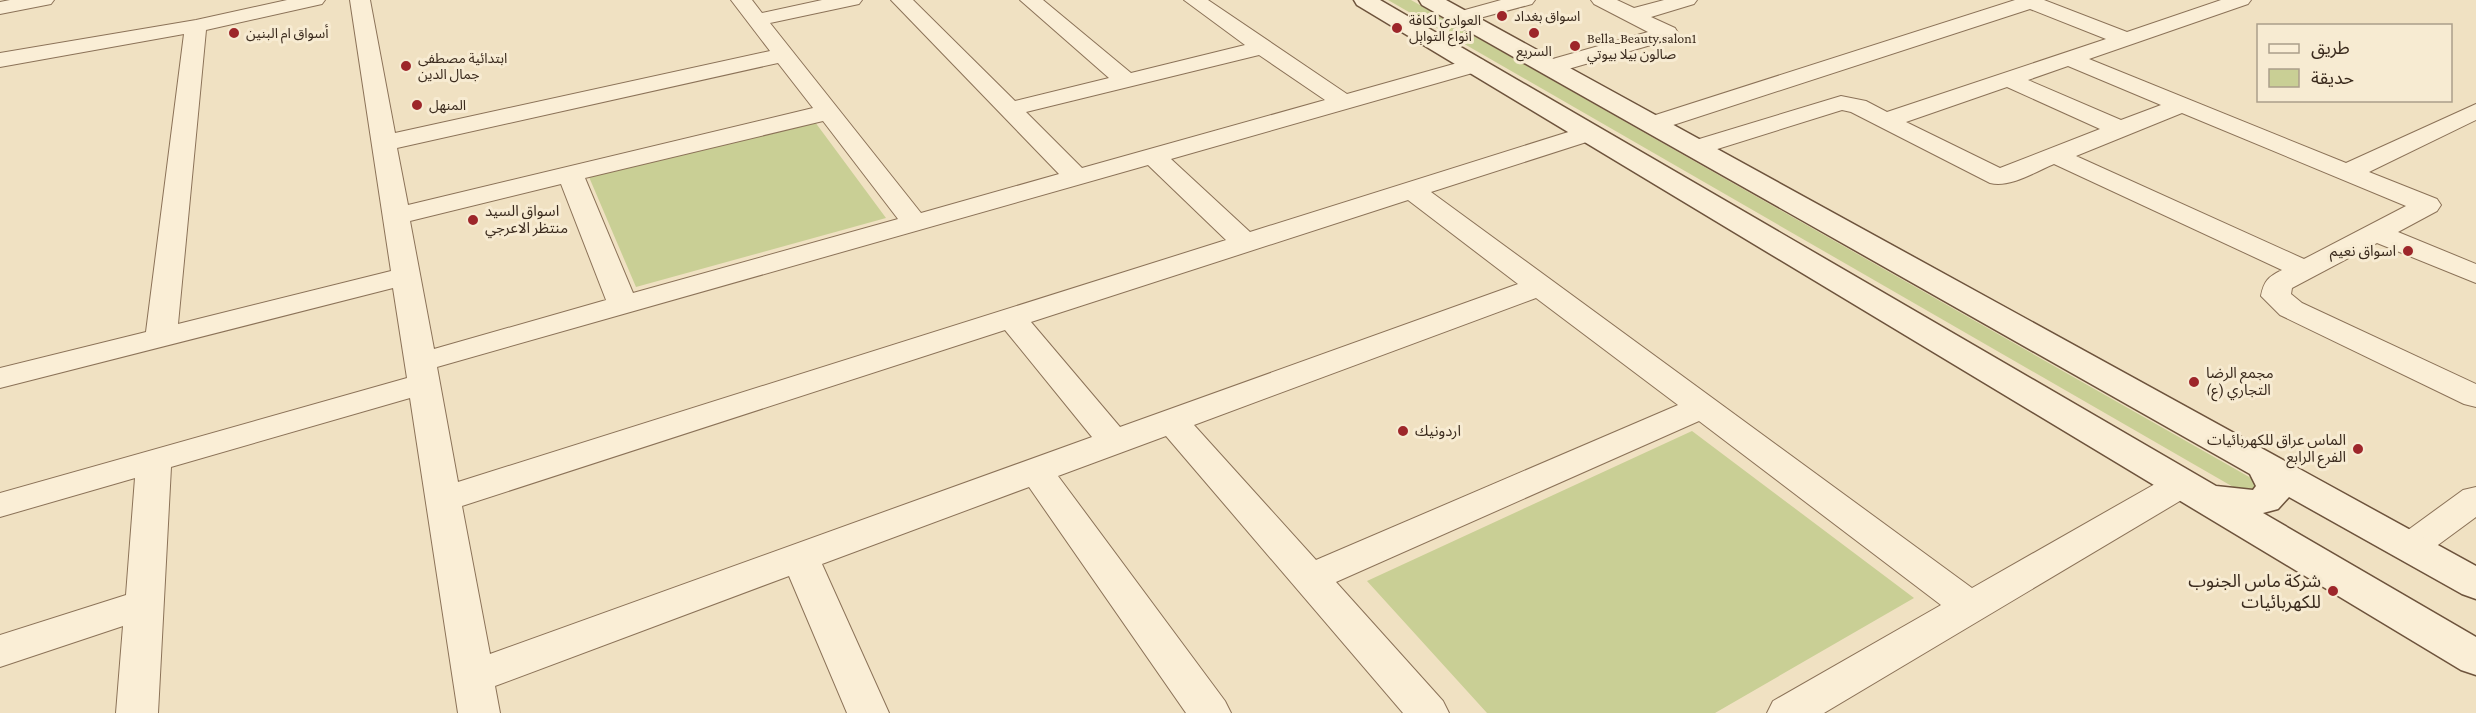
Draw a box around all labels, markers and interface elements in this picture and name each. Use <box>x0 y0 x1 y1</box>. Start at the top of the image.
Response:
place label: اسواق بغداد <box>1514 8 1580 25</box>
marker: اسواق بغداد <box>1495 9 1509 23</box>
place label: العوادي لكافة انواع التوابل <box>1409 12 1481 47</box>
marker: العوادي لكافة انواع التوابل <box>1390 21 1404 35</box>
place label: أسواق ام البنين <box>246 24 329 44</box>
legend <box>2257 24 2452 102</box>
marker: أسواق ام البنين <box>227 26 241 40</box>
marker: السريع <box>1527 26 1541 40</box>
place label: Bella_Beauty.salon1 صالون بيلا بيوتي <box>1587 30 1697 65</box>
text: طريق <box>2311 38 2350 59</box>
marker: Bella_Beauty.salon1 صالون بيلا بيوتي <box>1568 39 1582 53</box>
place label: السريع <box>1516 43 1552 62</box>
place label: ابتدائية مصطفى جمال الدين <box>418 50 507 83</box>
marker: ابتدائية مصطفى جمال الدين <box>399 59 413 73</box>
text: حديقة <box>2311 68 2354 88</box>
place label: المنهل <box>429 97 466 114</box>
marker: المنهل <box>410 98 424 112</box>
place label: اسواق السيد منتظر الاعرجي <box>485 203 568 239</box>
marker: اسواق السيد منتظر الاعرجي <box>466 213 480 227</box>
place label: اسواق نعيم <box>2330 243 2396 262</box>
marker: اسواق نعيم <box>2401 244 2415 258</box>
place label: مجمع الرضا (ع) التجاري <box>2206 365 2274 402</box>
marker: مجمع الرضا (ع) التجاري <box>2187 375 2201 389</box>
place label: اردونيك <box>1415 423 1461 440</box>
marker: اردونيك <box>1396 424 1410 438</box>
place label: الماس عراق للكهربائيات الفرع الرابع <box>2207 432 2346 469</box>
marker: الماس عراق للكهربائيات الفرع الرابع <box>2351 442 2365 456</box>
place label: شركة ماس الجنوب للكهربائيات <box>2188 571 2321 613</box>
marker: شركة ماس الجنوب للكهربائيات <box>2326 584 2340 598</box>

